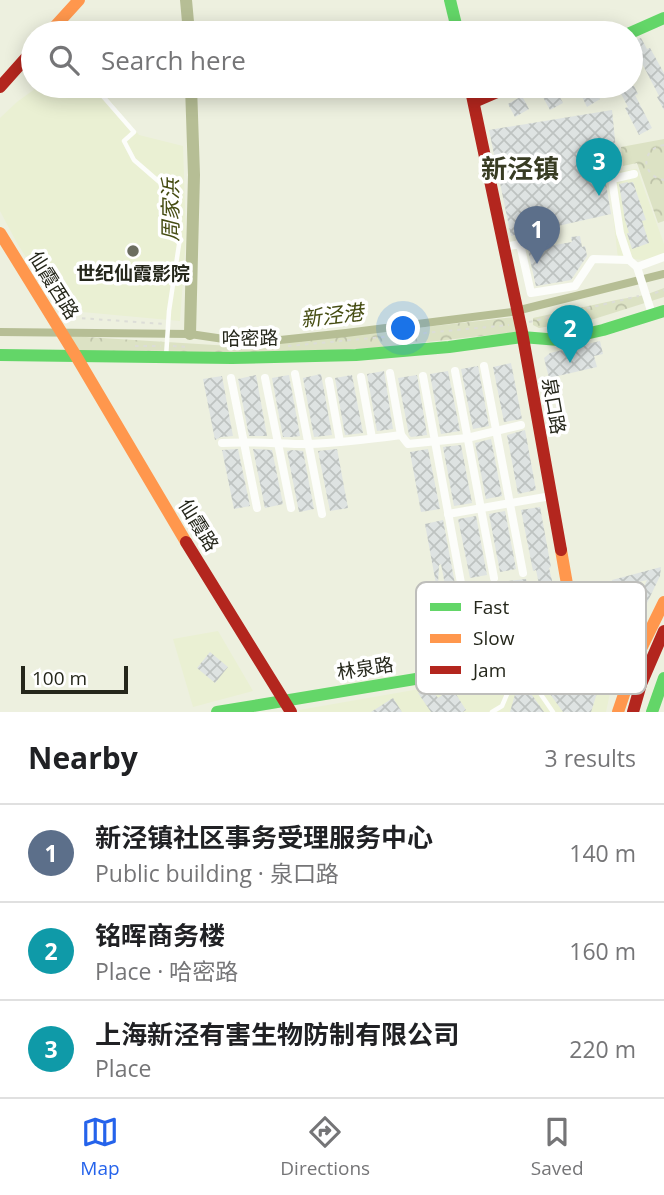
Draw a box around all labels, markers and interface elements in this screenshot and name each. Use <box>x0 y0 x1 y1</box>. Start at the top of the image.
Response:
search box <box>21 21 643 98</box>
icon: search <box>45 41 83 79</box>
text: Search here <box>101 42 246 78</box>
pin: 3 <box>576 138 622 196</box>
district label: 新泾镇 <box>481 150 559 186</box>
water label: 周家浜 <box>156 177 184 242</box>
pin: 1 <box>514 206 560 264</box>
marker: 世纪仙霞影院 <box>125 243 141 259</box>
street label: 仙霞西路 <box>23 246 85 324</box>
place label: 世纪仙霞影院 <box>76 260 190 286</box>
water label: 新泾港 <box>299 297 368 333</box>
pin: 2 <box>547 305 593 363</box>
your location <box>386 311 420 345</box>
street label: 哈密路 <box>221 325 279 351</box>
street label: 泉口路 <box>536 376 572 436</box>
street label: 仙霞路 <box>173 494 225 556</box>
legend <box>416 582 646 694</box>
text: Fast <box>473 594 509 620</box>
text: Slow <box>473 625 515 651</box>
street label: 林泉路 <box>335 651 395 685</box>
text: Jam <box>471 657 506 683</box>
scale bar <box>21 663 128 695</box>
text: 100 m <box>32 665 87 691</box>
text: Nearby <box>28 737 138 778</box>
text: 3 results <box>545 742 636 774</box>
text: 新泾镇社区事务受理服务中心 <box>95 819 433 855</box>
text: 1 <box>44 837 58 869</box>
text: 140 m <box>569 837 636 869</box>
text: Public building · 泉口路 <box>95 857 339 889</box>
text: 铭晖商务楼 <box>95 917 225 953</box>
text: 2 <box>44 935 58 967</box>
text: 160 m <box>569 935 636 967</box>
text: Place · 哈密路 <box>95 955 238 987</box>
text: 上海新泾有害生物防制有限公司 <box>95 1016 459 1052</box>
text: 3 <box>44 1033 58 1065</box>
text: 220 m <box>569 1033 636 1065</box>
text: Place <box>95 1052 151 1084</box>
tab: Map <box>80 1113 120 1181</box>
tab: Directions <box>280 1113 370 1181</box>
tab: Saved <box>531 1113 584 1181</box>

